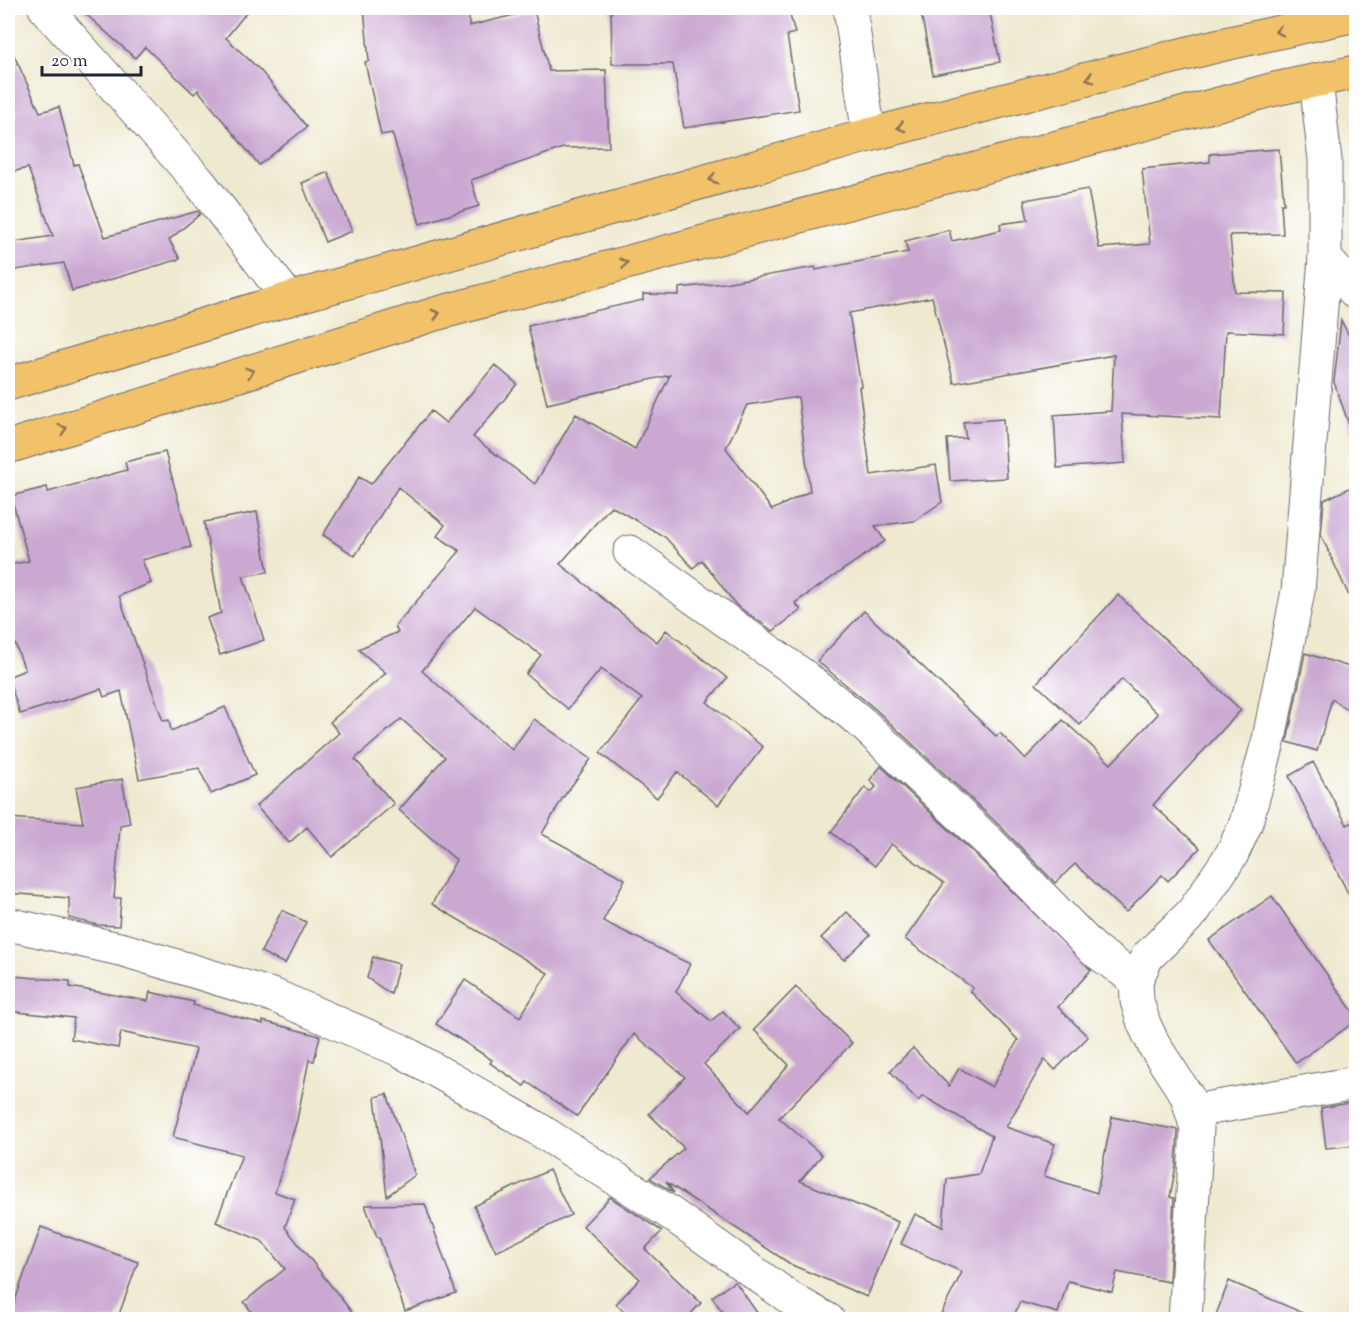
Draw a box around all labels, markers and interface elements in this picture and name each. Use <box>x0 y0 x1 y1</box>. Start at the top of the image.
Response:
one-way arrow <box>1274 24 1284 37</box>
scale bar <box>42 39 141 77</box>
text: 20 m <box>51 49 88 75</box>
one-way arrow <box>1085 71 1095 84</box>
one-way arrow <box>896 120 907 132</box>
one-way arrow <box>708 172 719 184</box>
one-way arrow <box>619 258 629 271</box>
one-way arrow <box>430 309 441 321</box>
one-way arrow <box>244 366 255 379</box>
one-way arrow <box>57 424 68 436</box>

